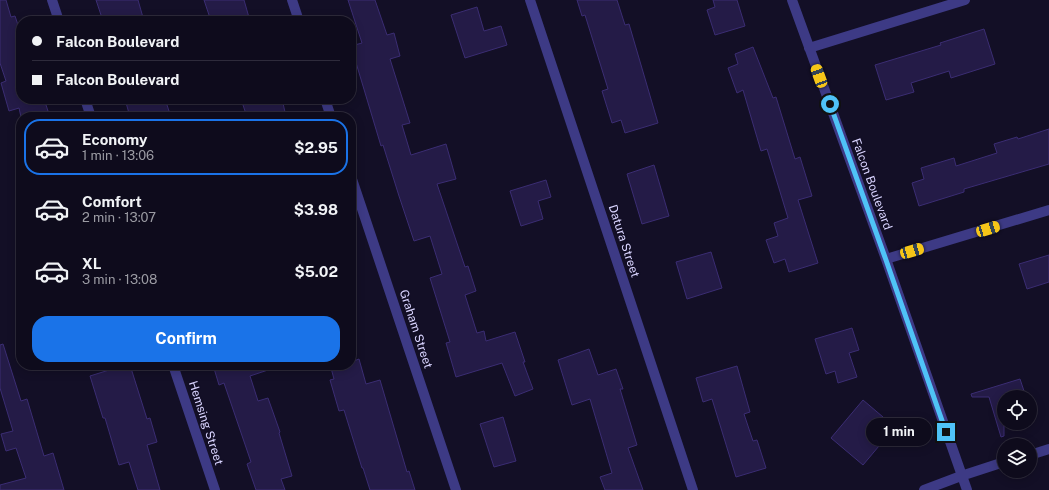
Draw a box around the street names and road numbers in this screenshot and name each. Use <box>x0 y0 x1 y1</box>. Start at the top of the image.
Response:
street label: Falcon Boulevard <box>849 136 895 232</box>
street label: Datura Street <box>606 203 642 279</box>
street label: Graham Street <box>397 288 435 370</box>
street label: Hemsing Street <box>186 379 226 467</box>

